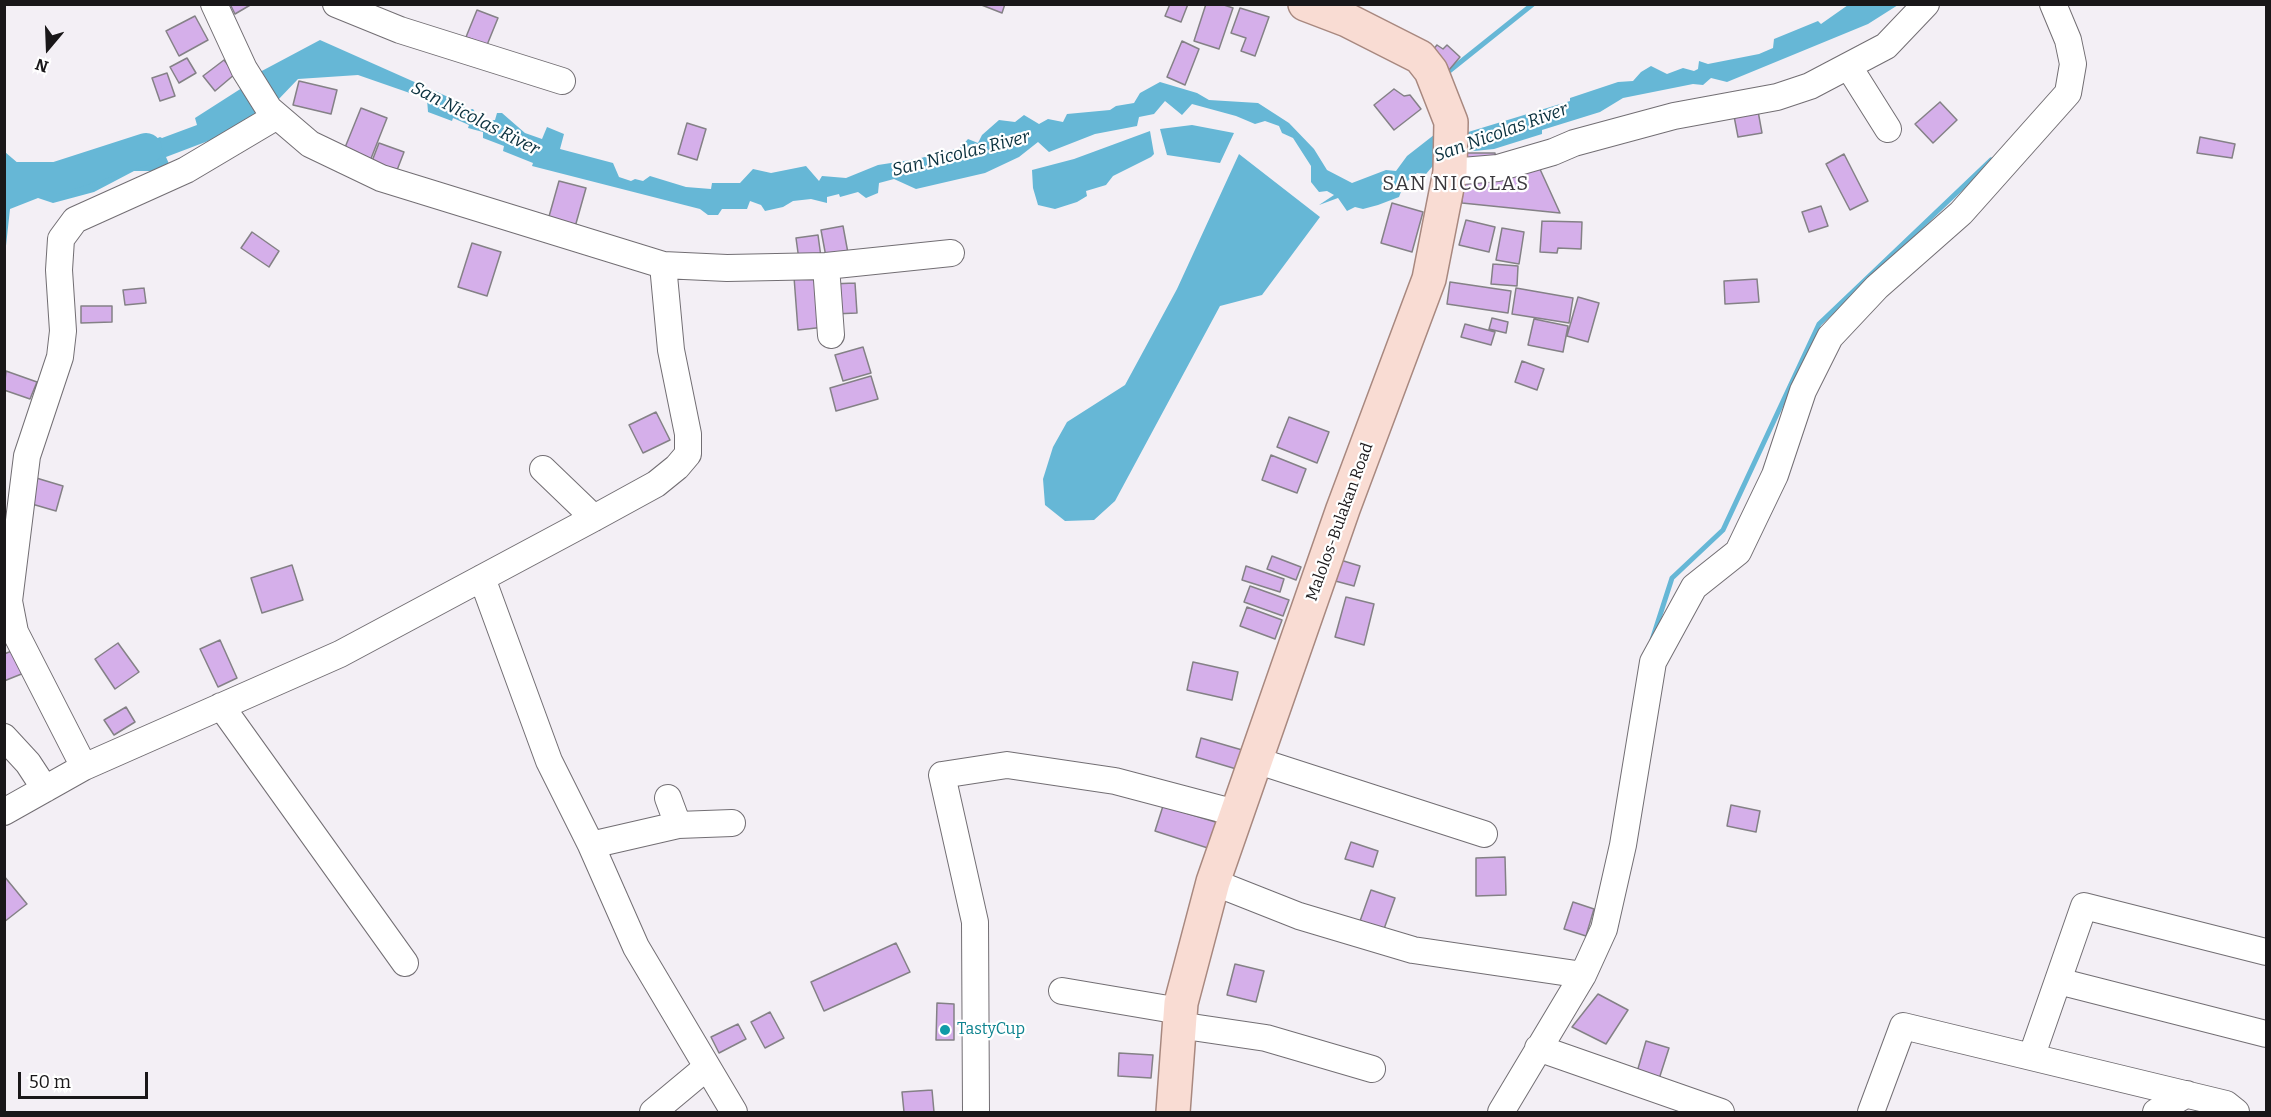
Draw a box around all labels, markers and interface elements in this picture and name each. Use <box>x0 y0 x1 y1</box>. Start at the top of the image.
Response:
north arrow <box>18 18 78 78</box>
text: N <box>33 55 51 76</box>
water label: San Nicolas River <box>407 77 543 161</box>
water label: San Nicolas River <box>1431 99 1571 167</box>
water label: San Nicolas River <box>890 126 1032 182</box>
district label: SAN NICOLAS <box>1382 172 1530 196</box>
street label: Malolos-Bulakan Road <box>1302 440 1378 604</box>
place label: TastyCup <box>957 1020 1025 1040</box>
marker: TastyCup <box>938 1023 952 1037</box>
scale bar <box>21 1060 152 1098</box>
text: 50 m <box>29 1071 71 1093</box>

